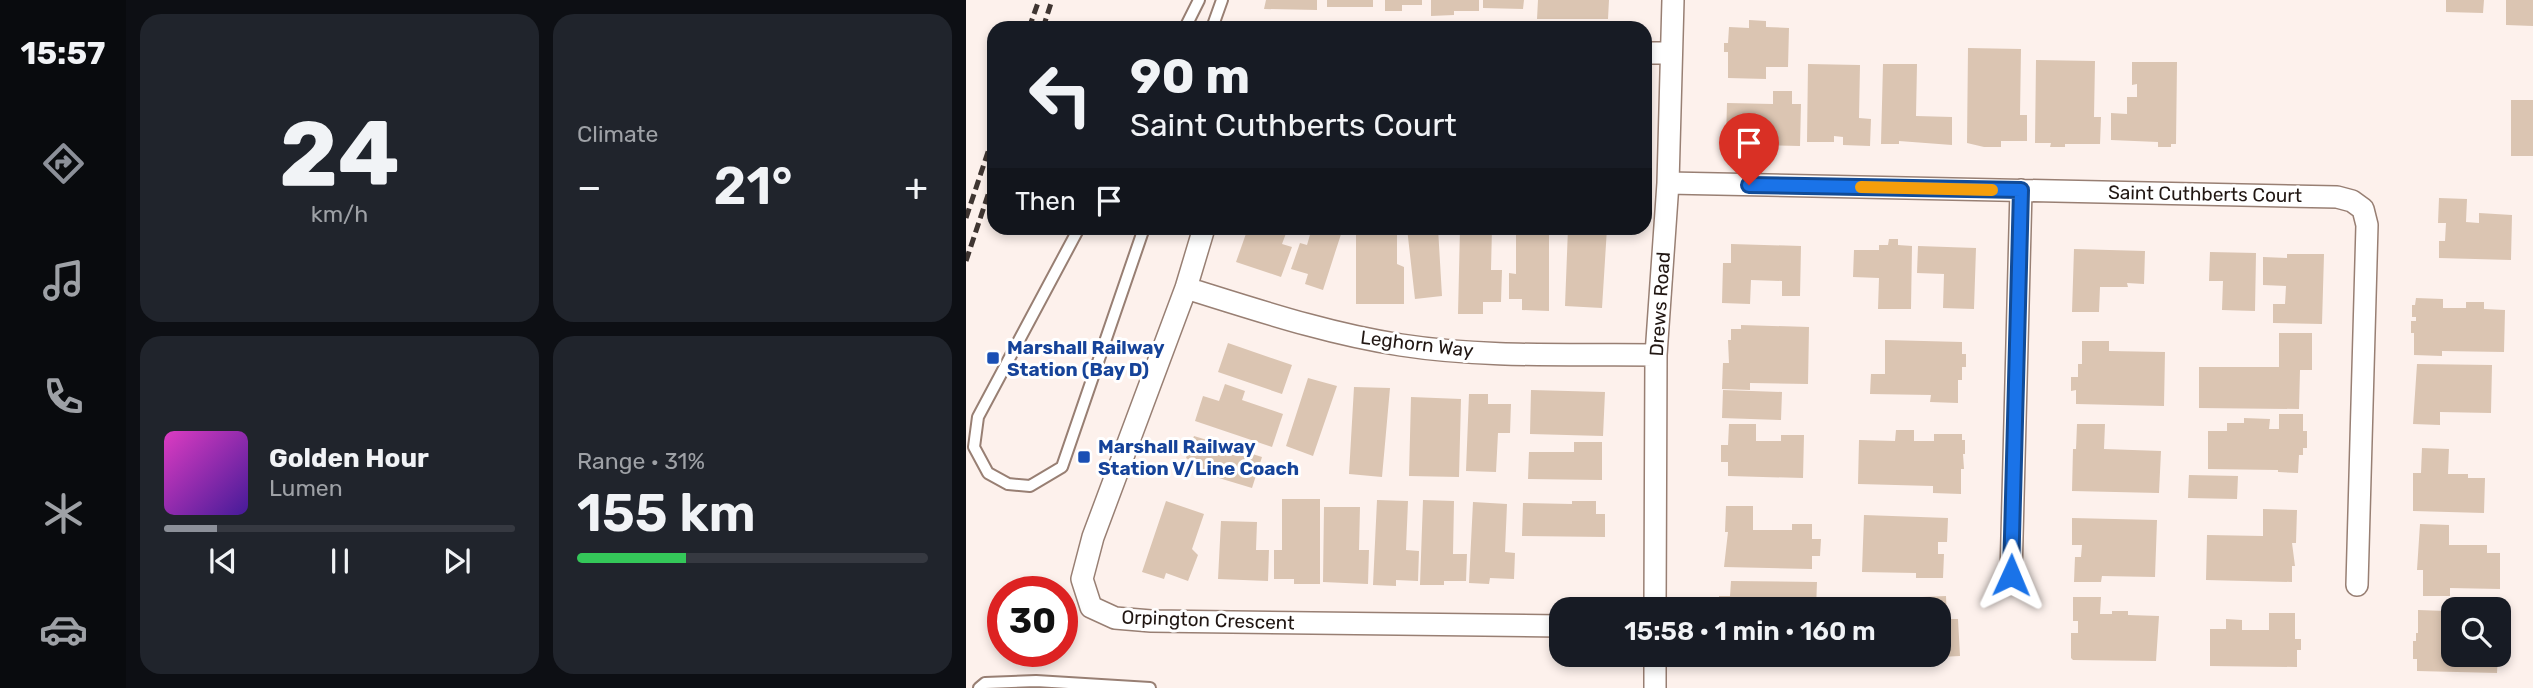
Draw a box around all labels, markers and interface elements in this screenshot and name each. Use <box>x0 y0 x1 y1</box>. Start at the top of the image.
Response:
text: 15:57 <box>21 34 105 72</box>
text: 90 m <box>1130 47 1250 105</box>
icon: left <box>1015 49 1106 140</box>
text: 24 <box>279 100 400 208</box>
text: Saint Cuthberts Court <box>1130 106 1457 144</box>
pin <box>1719 113 1779 185</box>
text: Climate <box>577 120 658 148</box>
icon: arrive <box>1730 124 1768 162</box>
icon: directions <box>39 139 88 188</box>
text: 21° <box>714 155 792 217</box>
text: − <box>577 164 602 210</box>
text: + <box>904 164 928 210</box>
street label: Saint Cuthberts Court <box>2108 181 2303 207</box>
icon: arrive <box>1090 182 1128 220</box>
text: Then <box>1015 186 1076 217</box>
text: km/h <box>311 200 368 228</box>
street label: Drews Road <box>1645 251 1675 357</box>
icon: music <box>39 256 88 305</box>
street label: Leghorn Way <box>1359 326 1475 362</box>
place label: Marshall Railway Station (Bay D) <box>1007 336 1165 381</box>
marker: Marshall Railway Station (Bay D) <box>985 350 1001 366</box>
icon: phone <box>39 372 88 421</box>
place label: Marshall Railway Station V/Line Coach <box>1098 435 1299 480</box>
text: Golden Hour <box>269 443 429 474</box>
text: Range · 31% <box>577 447 705 475</box>
marker: Marshall Railway Station V/Line Coach <box>1076 449 1092 465</box>
text: Lumen <box>269 474 343 502</box>
text: 155 km <box>577 482 756 544</box>
icon: climate <box>39 489 88 538</box>
position arrow <box>1974 538 2048 612</box>
icon: previous <box>204 542 242 580</box>
icon: pause <box>321 542 359 580</box>
icon: next <box>438 542 476 580</box>
speed limit sign: 30 <box>987 576 1078 667</box>
map controls <box>2441 597 2511 667</box>
button: search <box>2441 597 2511 667</box>
icon: car <box>39 605 88 654</box>
street label: Orpington Crescent <box>1121 605 1296 635</box>
text: 15:58 · 1 min · 160 m <box>1624 616 1876 647</box>

